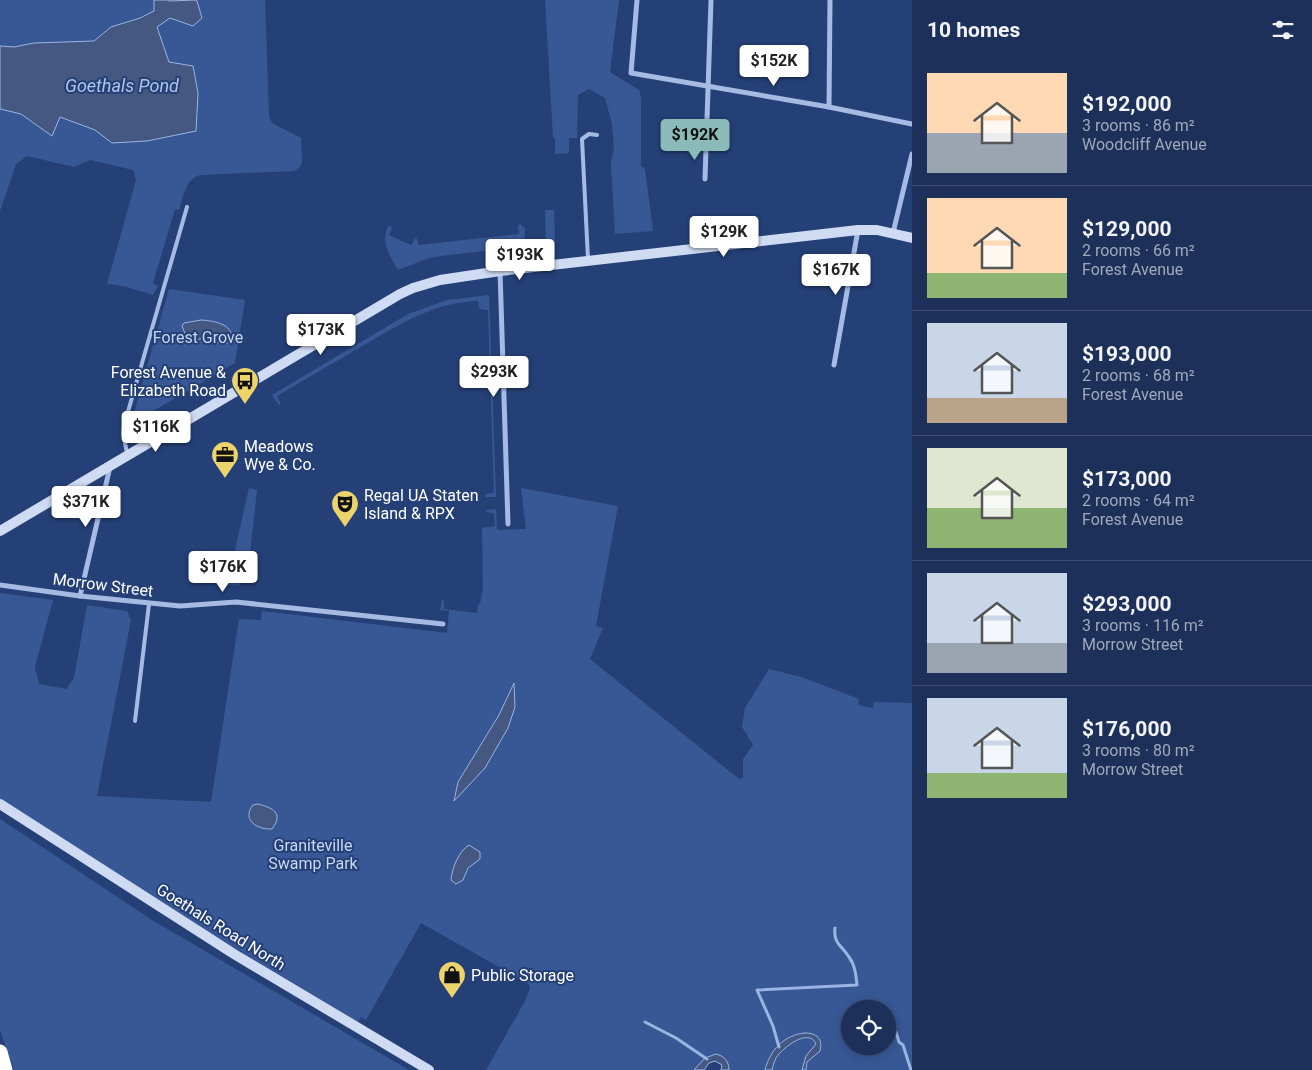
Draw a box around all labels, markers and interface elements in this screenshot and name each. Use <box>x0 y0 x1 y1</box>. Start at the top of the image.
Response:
icon: filters <box>1269 16 1297 44</box>
text: 10 homes <box>927 18 1020 42</box>
pin: $152K <box>739 44 809 87</box>
text: $152K <box>751 51 797 70</box>
water label: Goethals Pond <box>65 75 180 96</box>
text: $192,000 <box>1082 92 1172 116</box>
icon: home <box>967 93 1027 153</box>
text: 3 rooms · 86 m² <box>1082 116 1195 135</box>
pin: $192K <box>660 119 730 161</box>
text: $192K <box>672 125 718 144</box>
text: Woodcliff Avenue <box>1082 135 1207 154</box>
pin: $129K <box>689 216 759 258</box>
text: $129,000 <box>1082 217 1172 241</box>
icon: home <box>967 218 1027 278</box>
text: $129K <box>701 222 747 241</box>
pin: $193K <box>485 238 555 281</box>
text: 2 rooms · 66 m² <box>1082 241 1195 260</box>
text: $193K <box>497 245 543 264</box>
pin: $167K <box>801 254 871 296</box>
text: $167K <box>813 260 859 279</box>
text: Forest Avenue <box>1082 260 1183 279</box>
pin: $173K <box>286 314 356 356</box>
text: $173K <box>298 320 344 339</box>
park label: Forest Grove <box>153 328 243 347</box>
text: $193,000 <box>1082 342 1172 366</box>
icon: home <box>967 343 1027 403</box>
pin: $293K <box>459 356 529 398</box>
text: $293K <box>471 362 517 381</box>
place label: Forest Avenue & Elizabeth Road <box>111 363 226 400</box>
bus stop icon: Forest Avenue & Elizabeth Road <box>230 366 260 405</box>
text: 2 rooms · 68 m² <box>1082 366 1195 385</box>
text: Forest Avenue <box>1082 385 1183 404</box>
pin: $116K <box>121 410 191 453</box>
text: $116K <box>133 417 179 436</box>
place label: Meadows Wye & Co. <box>244 437 316 474</box>
office icon: Meadows Wye & Co. <box>210 440 240 479</box>
text: $173,000 <box>1082 467 1172 491</box>
icon: home <box>967 468 1027 528</box>
pin: $371K <box>51 486 121 528</box>
place label: Regal UA Staten Island & RPX <box>364 486 479 523</box>
theatre icon: Regal UA Staten Island & RPX <box>330 489 360 528</box>
text: 2 rooms · 64 m² <box>1082 491 1195 510</box>
text: $371K <box>63 492 109 511</box>
text: Forest Avenue <box>1082 510 1183 529</box>
pin: $176K <box>188 550 258 593</box>
text: $176K <box>200 557 246 576</box>
street label: Morrow Street <box>52 569 154 601</box>
text: $293,000 <box>1082 592 1172 616</box>
icon: home <box>967 593 1027 653</box>
text: 3 rooms · 116 m² <box>1082 616 1204 635</box>
text: Morrow Street <box>1082 635 1183 654</box>
text: $176,000 <box>1082 717 1172 741</box>
icon: home <box>967 718 1027 778</box>
text: 3 rooms · 80 m² <box>1082 741 1195 760</box>
text: Morrow Street <box>1082 760 1183 779</box>
park label: Graniteville Swamp Park <box>268 836 359 873</box>
street label: Goethals Road North <box>153 880 289 974</box>
shop icon: Public Storage <box>437 960 467 999</box>
place label: Public Storage <box>471 966 574 985</box>
map controls <box>841 1000 896 1055</box>
button: locate <box>841 1000 896 1055</box>

